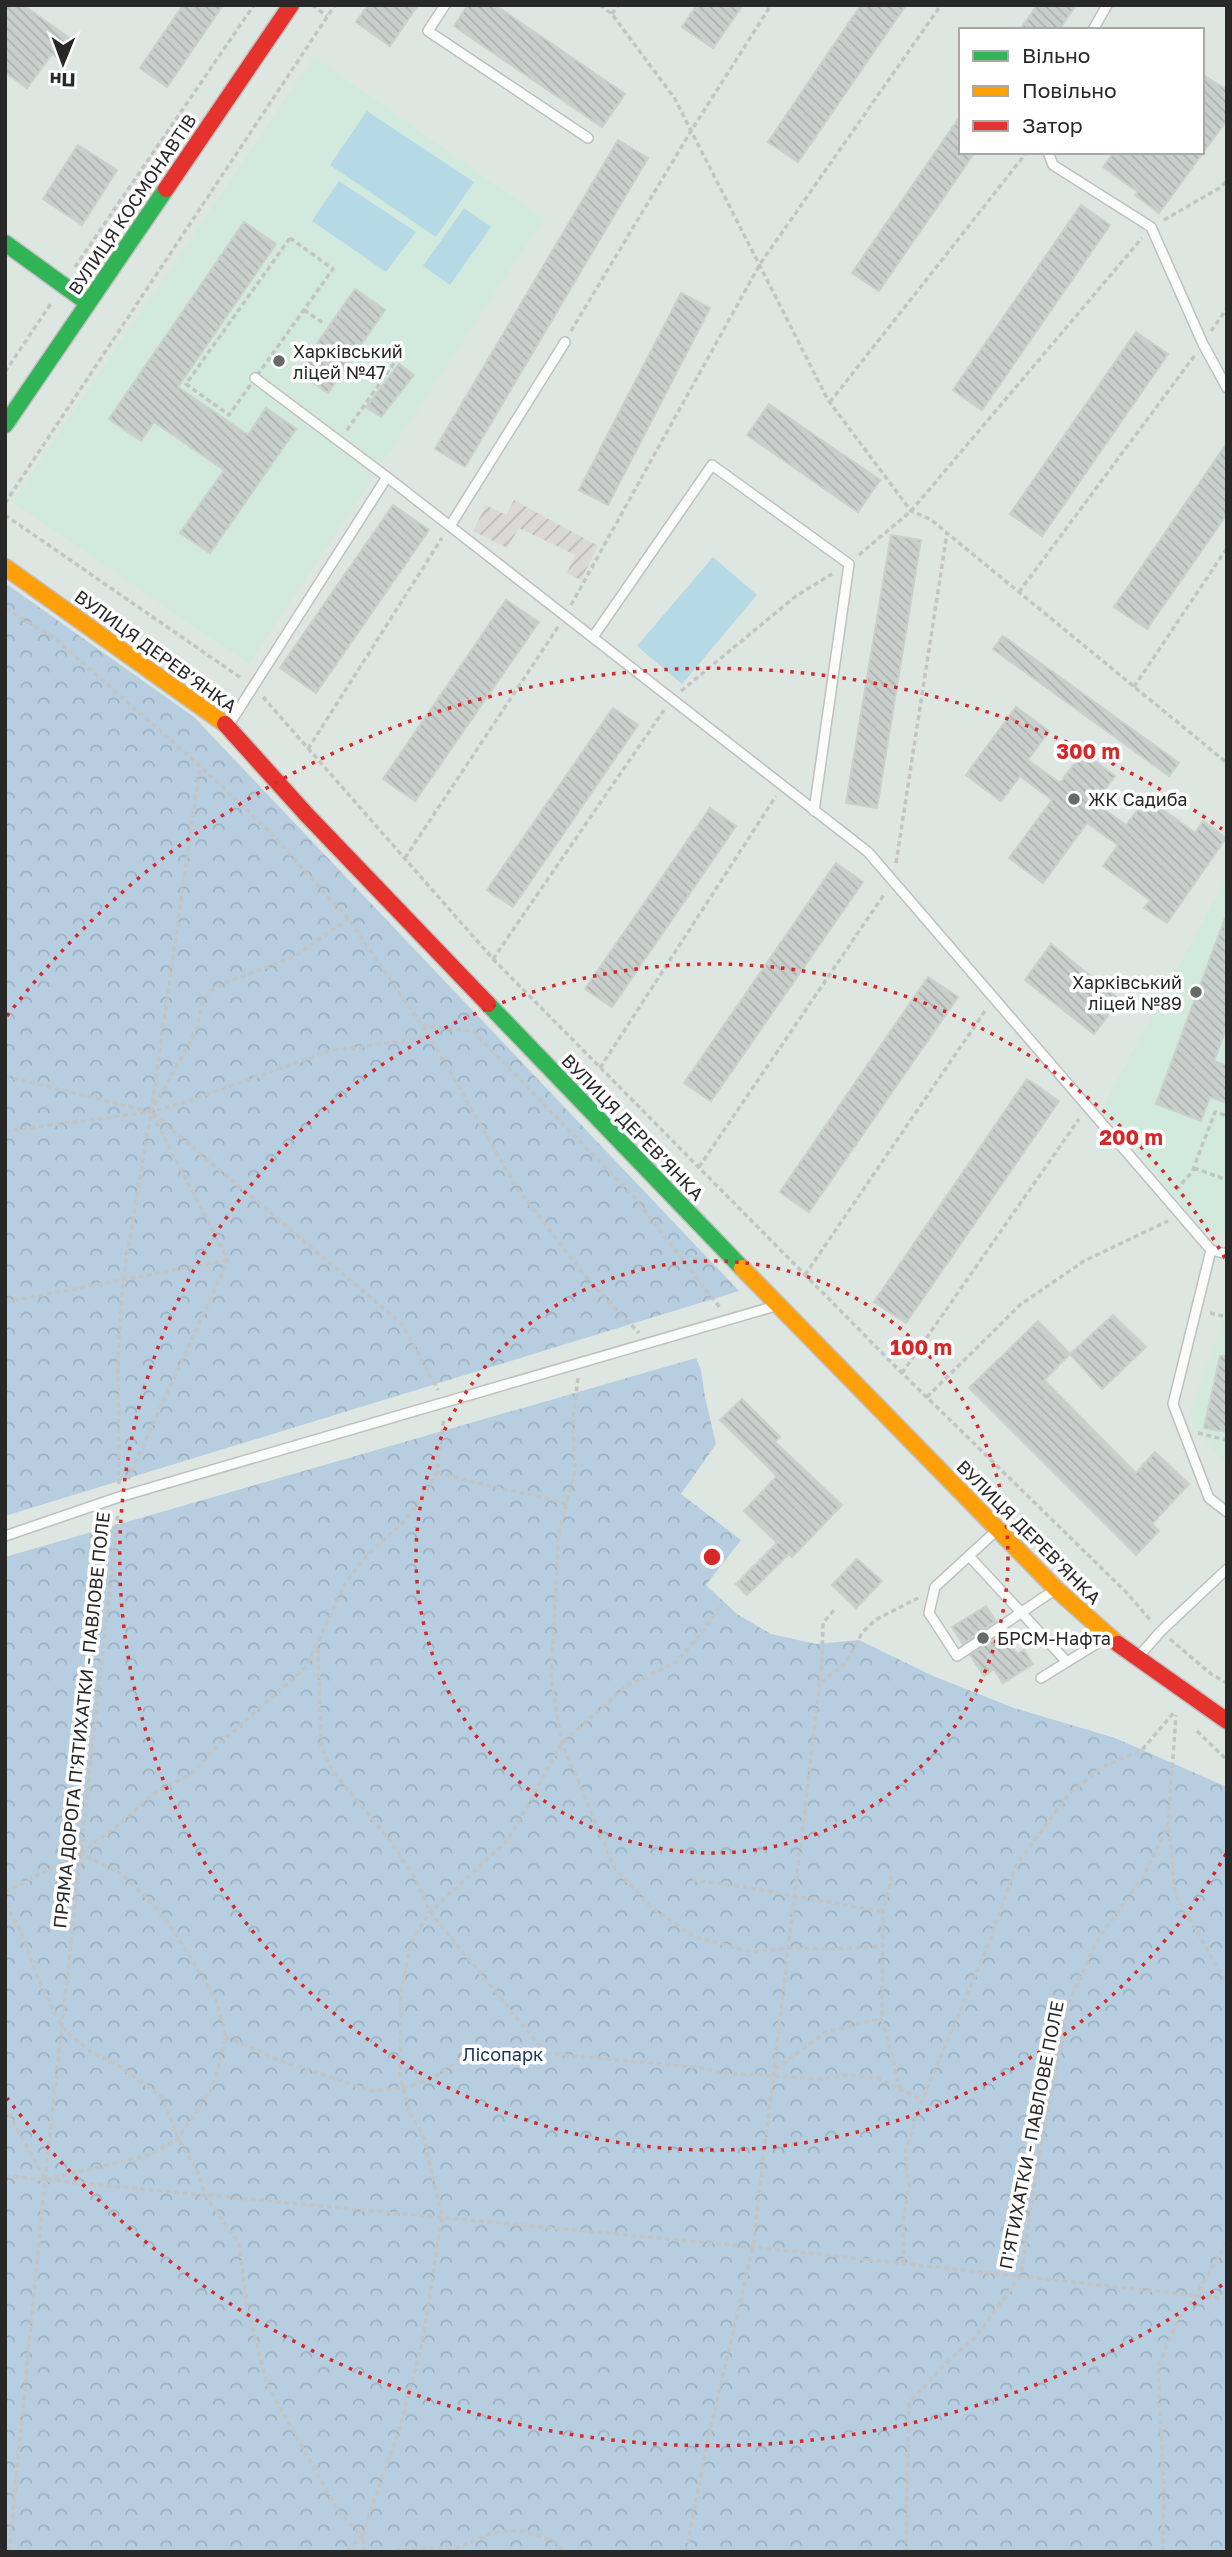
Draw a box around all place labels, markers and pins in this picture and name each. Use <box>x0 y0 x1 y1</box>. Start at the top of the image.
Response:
place label: Харківський ліцей №47 <box>293 340 403 383</box>
marker: Харківський ліцей №47 <box>271 353 287 369</box>
place label: ЖК Садиба <box>1088 788 1188 810</box>
marker: ЖК Садиба <box>1066 791 1082 807</box>
place label: Харківський ліцей №89 <box>1072 971 1182 1014</box>
marker: Харківський ліцей №89 <box>1188 984 1204 1000</box>
centre of rings <box>700 1545 724 1569</box>
place label: БРСМ-Нафта <box>997 1627 1111 1649</box>
marker: БРСМ-Нафта <box>975 1630 991 1646</box>

